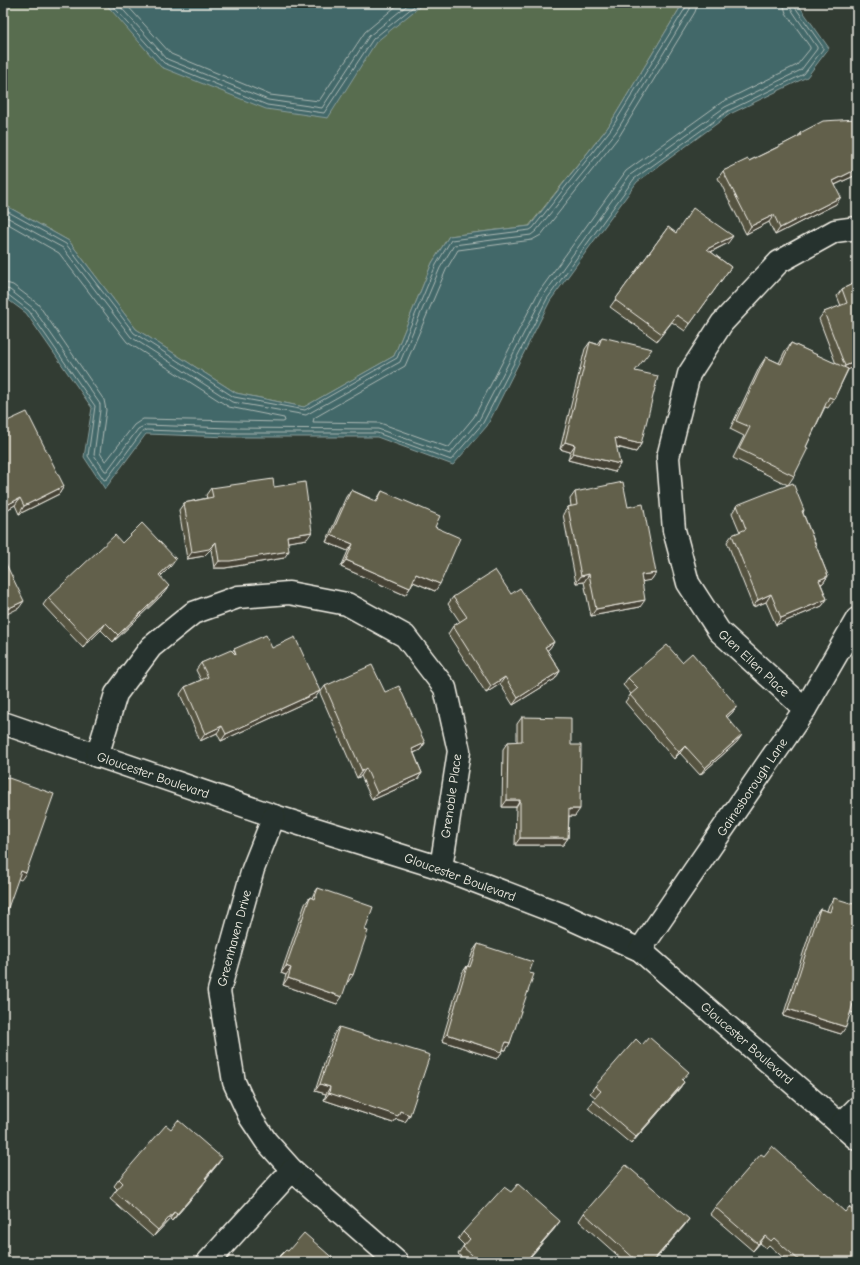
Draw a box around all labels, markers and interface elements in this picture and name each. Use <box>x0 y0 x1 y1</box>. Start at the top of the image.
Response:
street label: Glen Ellen Place <box>715 626 793 700</box>
street label: Gainesborough Lane <box>714 735 791 839</box>
street label: Gloucester Boulevard <box>95 749 211 801</box>
street label: Grenoble Place <box>438 752 464 839</box>
street label: Gloucester Boulevard <box>402 850 518 904</box>
street label: Greenhaven Drive <box>214 888 254 988</box>
street label: Gloucester Boulevard <box>698 999 796 1087</box>

